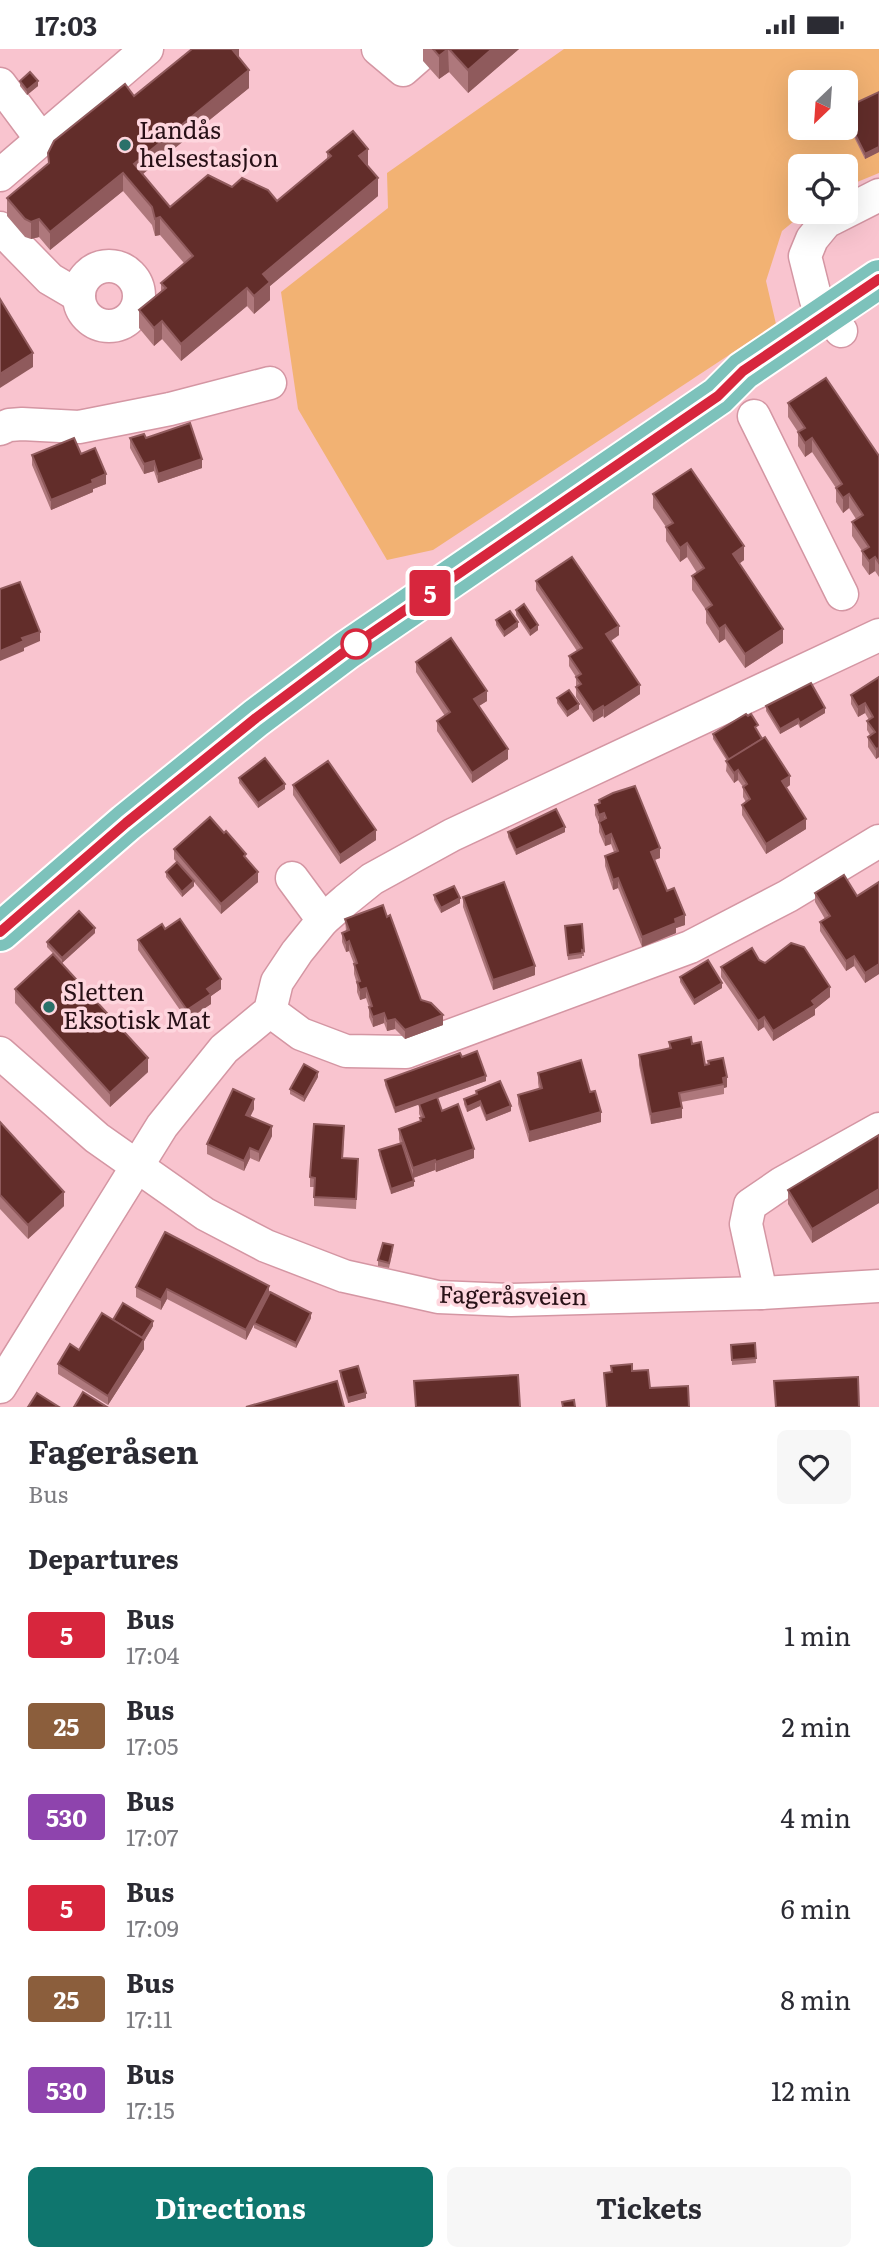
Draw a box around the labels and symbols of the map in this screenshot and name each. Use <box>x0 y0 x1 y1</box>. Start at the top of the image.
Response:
north arrow <box>788 70 858 140</box>
place label: Landås helsestasjon <box>139 111 279 174</box>
marker: Landås helsestasjon <box>117 137 133 153</box>
line badge: 5 <box>407 570 453 616</box>
unlabelled marker <box>341 629 371 659</box>
place label: Sletten Eksotisk Mat <box>63 973 211 1036</box>
marker: Sletten Eksotisk Mat <box>41 999 57 1015</box>
street label: Fageråsveien <box>438 1275 588 1312</box>

